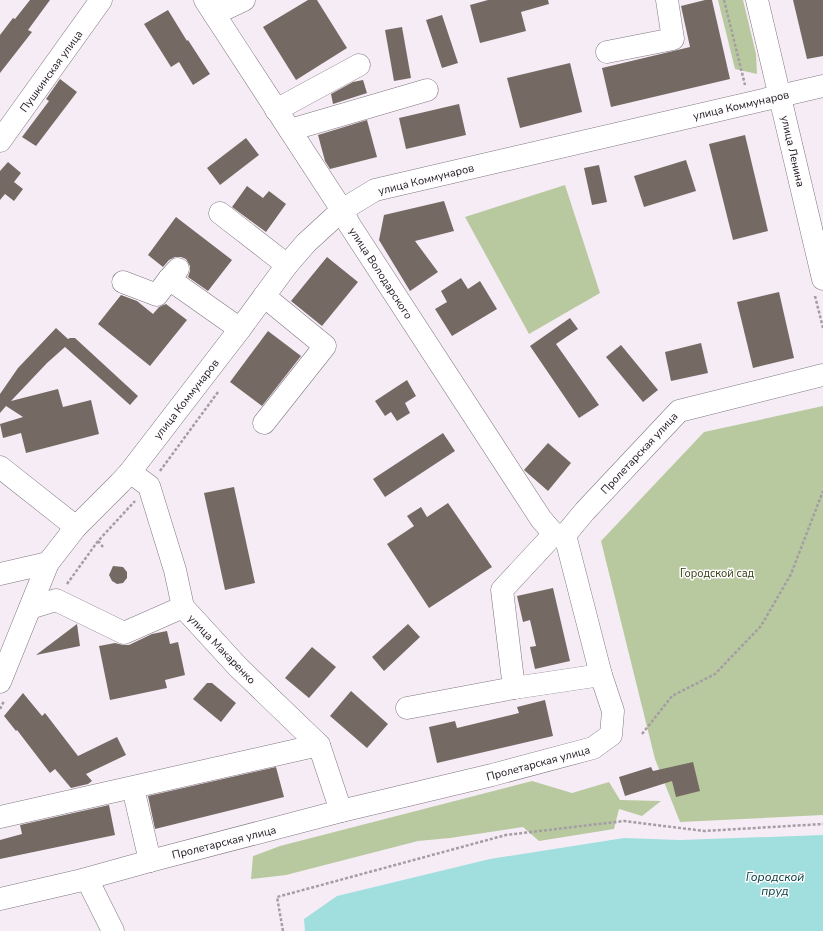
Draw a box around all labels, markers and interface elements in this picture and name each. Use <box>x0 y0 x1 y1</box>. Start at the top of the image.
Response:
street label: Пушкинская улица <box>17 27 86 115</box>
street label: улица Коммунаров <box>692 87 791 124</box>
street label: улица Ленина <box>777 114 808 188</box>
street label: улица Коммунаров <box>377 160 476 199</box>
street label: улица Володарского <box>345 224 416 322</box>
street label: улица Коммунаров <box>150 356 223 443</box>
street label: Пролетарская улица <box>597 409 681 498</box>
park label: Городской сад <box>680 566 755 581</box>
street label: улица Макаренко <box>184 611 259 687</box>
street label: Пролетарская улица <box>485 742 592 785</box>
street label: Пролетарская улица <box>170 822 278 863</box>
water label: Городской пруд <box>746 869 804 899</box>

